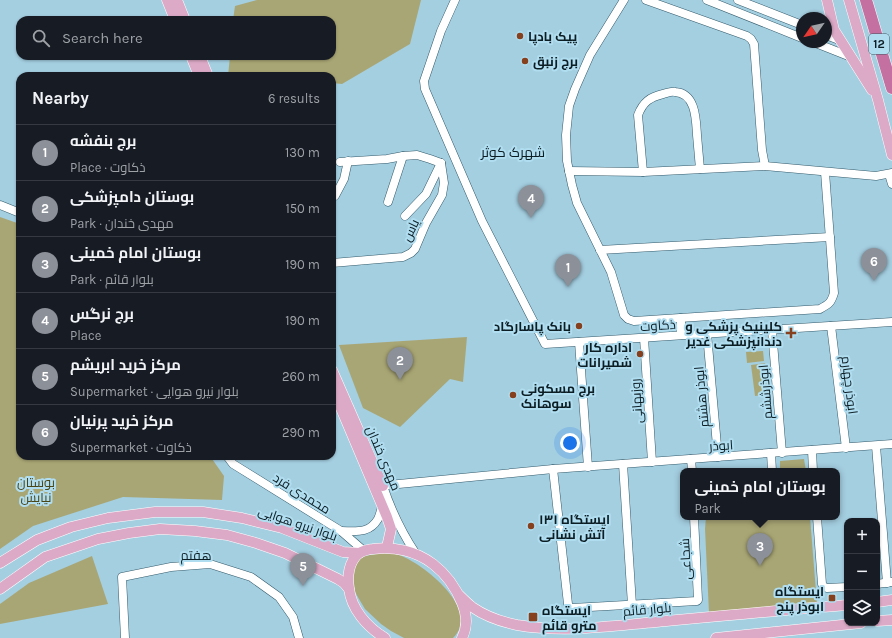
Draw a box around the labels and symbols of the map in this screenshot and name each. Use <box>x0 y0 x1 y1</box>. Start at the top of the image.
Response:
north arrow <box>796 12 832 48</box>
place label: پیک بادپا <box>528 29 577 46</box>
marker: پیک بادپا <box>515 31 525 41</box>
road number: 12 <box>869 34 889 54</box>
place label: برج زنبق <box>533 54 578 70</box>
marker: برج زنبق <box>520 56 530 66</box>
district label: شهرک کوثر <box>480 144 545 161</box>
pin: 4 <box>518 185 544 218</box>
street label: یاس <box>399 216 422 244</box>
pin: 6 <box>861 248 887 281</box>
pin: 1 <box>555 254 581 287</box>
street label: ذکاوت <box>640 317 676 334</box>
place label: بانک پاسارگاد <box>494 319 571 336</box>
place label: کلینیک پزشکی و دندانپزشکی غدیر <box>685 319 782 351</box>
marker: بانک پاسارگاد <box>574 321 584 331</box>
marker: کلینیک پزشکی و دندانپزشکی غدیر <box>785 327 797 339</box>
place label: اداره کار شمیرانات <box>578 340 632 370</box>
pin: 2 <box>387 347 413 380</box>
marker: اداره کار شمیرانات <box>635 349 645 359</box>
street label: ابوذر چهارم <box>837 355 861 415</box>
street label: ابوذرششم <box>756 364 777 420</box>
street label: ابوذر هشتم <box>691 366 714 428</box>
street label: روزبهانی <box>627 378 646 424</box>
place label: برج مسکونی سوهانک <box>521 381 595 412</box>
marker: برج مسکونی سوهانک <box>508 390 518 400</box>
street label: مهدی خندان <box>363 424 404 493</box>
your location <box>560 433 580 453</box>
street label: ابوذر <box>707 437 734 454</box>
street label: محمدی فرد <box>270 470 333 517</box>
park label: بوستان نیایش <box>17 475 55 505</box>
street label: بلوار نیرو هوایی <box>256 503 339 544</box>
place label: ایستگاه ۱۳۱ آتش نشانی <box>539 512 610 542</box>
marker: ایستگاه ۱۳۱ آتش نشانی <box>526 521 536 531</box>
pin: 3 <box>747 533 773 566</box>
street label: شجاعی <box>677 538 694 580</box>
street label: هفتم <box>180 548 212 565</box>
pin: 5 <box>290 553 316 586</box>
place label: ایستگاه ابوذر پنج <box>775 584 824 616</box>
marker: ایستگاه ابوذر پنج <box>827 593 837 603</box>
street label: بلوار قائم <box>622 600 672 621</box>
place label: ایستگاه مترو قائم <box>542 603 597 635</box>
marker: ایستگاه مترو قائم <box>527 611 539 623</box>

